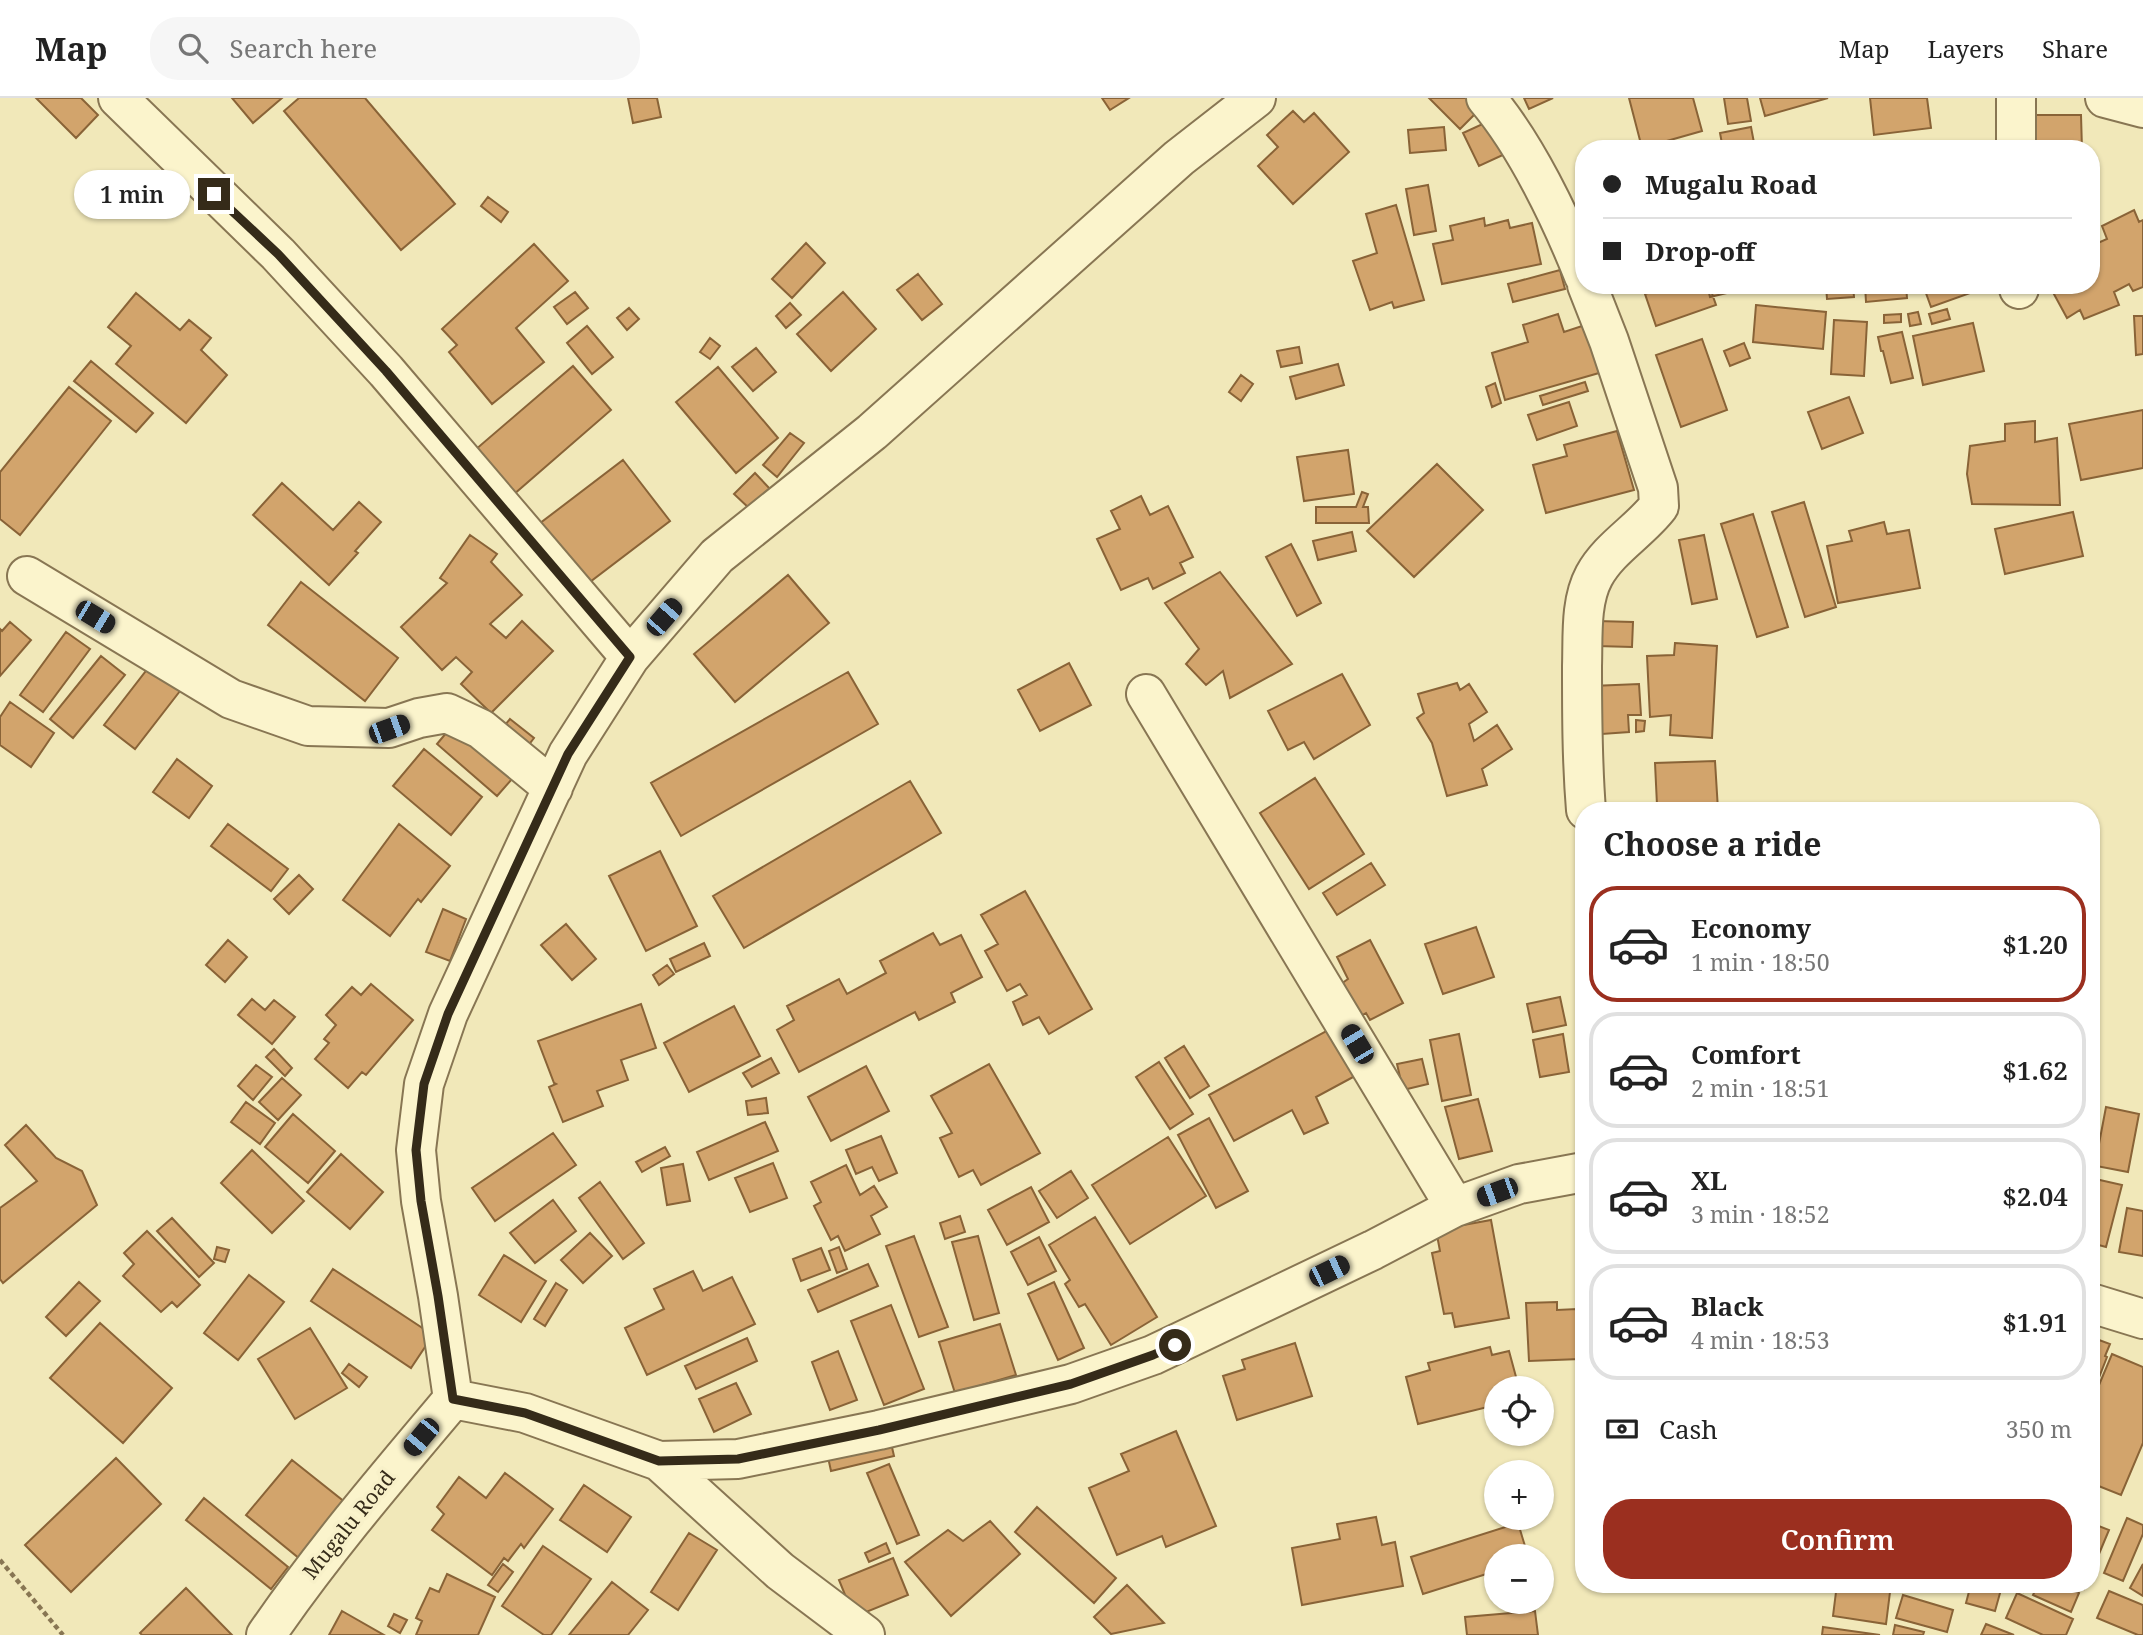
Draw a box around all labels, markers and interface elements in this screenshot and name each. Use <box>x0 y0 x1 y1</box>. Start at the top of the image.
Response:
search box <box>150 17 640 80</box>
text: Map <box>35 26 108 71</box>
icon: search <box>174 29 212 67</box>
text: Search here <box>230 30 377 66</box>
text: Map <box>1839 32 1890 65</box>
text: Layers <box>1928 32 2004 65</box>
text: Share <box>2042 32 2108 65</box>
text: Mugalu Road <box>1645 166 1817 202</box>
callout: 1 min <box>74 170 190 218</box>
text: 1 min <box>100 178 164 210</box>
route end <box>198 178 230 210</box>
text: Drop-off <box>1645 233 1755 269</box>
car <box>643 594 686 640</box>
car <box>72 597 119 637</box>
car <box>366 712 413 746</box>
text: Choose a ride <box>1603 822 1822 865</box>
text: Economy <box>1691 910 1811 946</box>
icon: car <box>1607 913 1670 976</box>
text: $1.20 <box>2002 926 2068 962</box>
text: 1 min · 18:50 <box>1691 946 1829 978</box>
car <box>1338 1021 1377 1067</box>
text: Comfort <box>1691 1036 1801 1072</box>
icon: car <box>1607 1039 1670 1102</box>
text: $1.62 <box>2002 1052 2068 1088</box>
text: 2 min · 18:51 <box>1691 1072 1829 1104</box>
text: XL <box>1691 1162 1727 1198</box>
icon: car <box>1607 1165 1670 1228</box>
car <box>1474 1175 1521 1209</box>
text: $2.04 <box>2002 1178 2068 1214</box>
text: 3 min · 18:52 <box>1691 1198 1829 1230</box>
car <box>1306 1252 1353 1290</box>
text: Black <box>1691 1288 1764 1324</box>
icon: car <box>1607 1291 1670 1354</box>
text: $1.91 <box>2002 1304 2068 1340</box>
text: 4 min · 18:53 <box>1691 1324 1829 1356</box>
route start <box>1159 1329 1191 1361</box>
map controls <box>1484 1376 1554 1614</box>
button: locate <box>1484 1376 1554 1446</box>
icon: cash <box>1603 1410 1641 1448</box>
text: Cash <box>1659 1411 1718 1447</box>
text: 350 m <box>2006 1413 2072 1445</box>
car <box>400 1414 443 1460</box>
button: + <box>1484 1460 1554 1530</box>
street label: Mugalu Road <box>296 1464 401 1585</box>
button: Confirm <box>1603 1499 2072 1579</box>
button: − <box>1484 1544 1554 1614</box>

